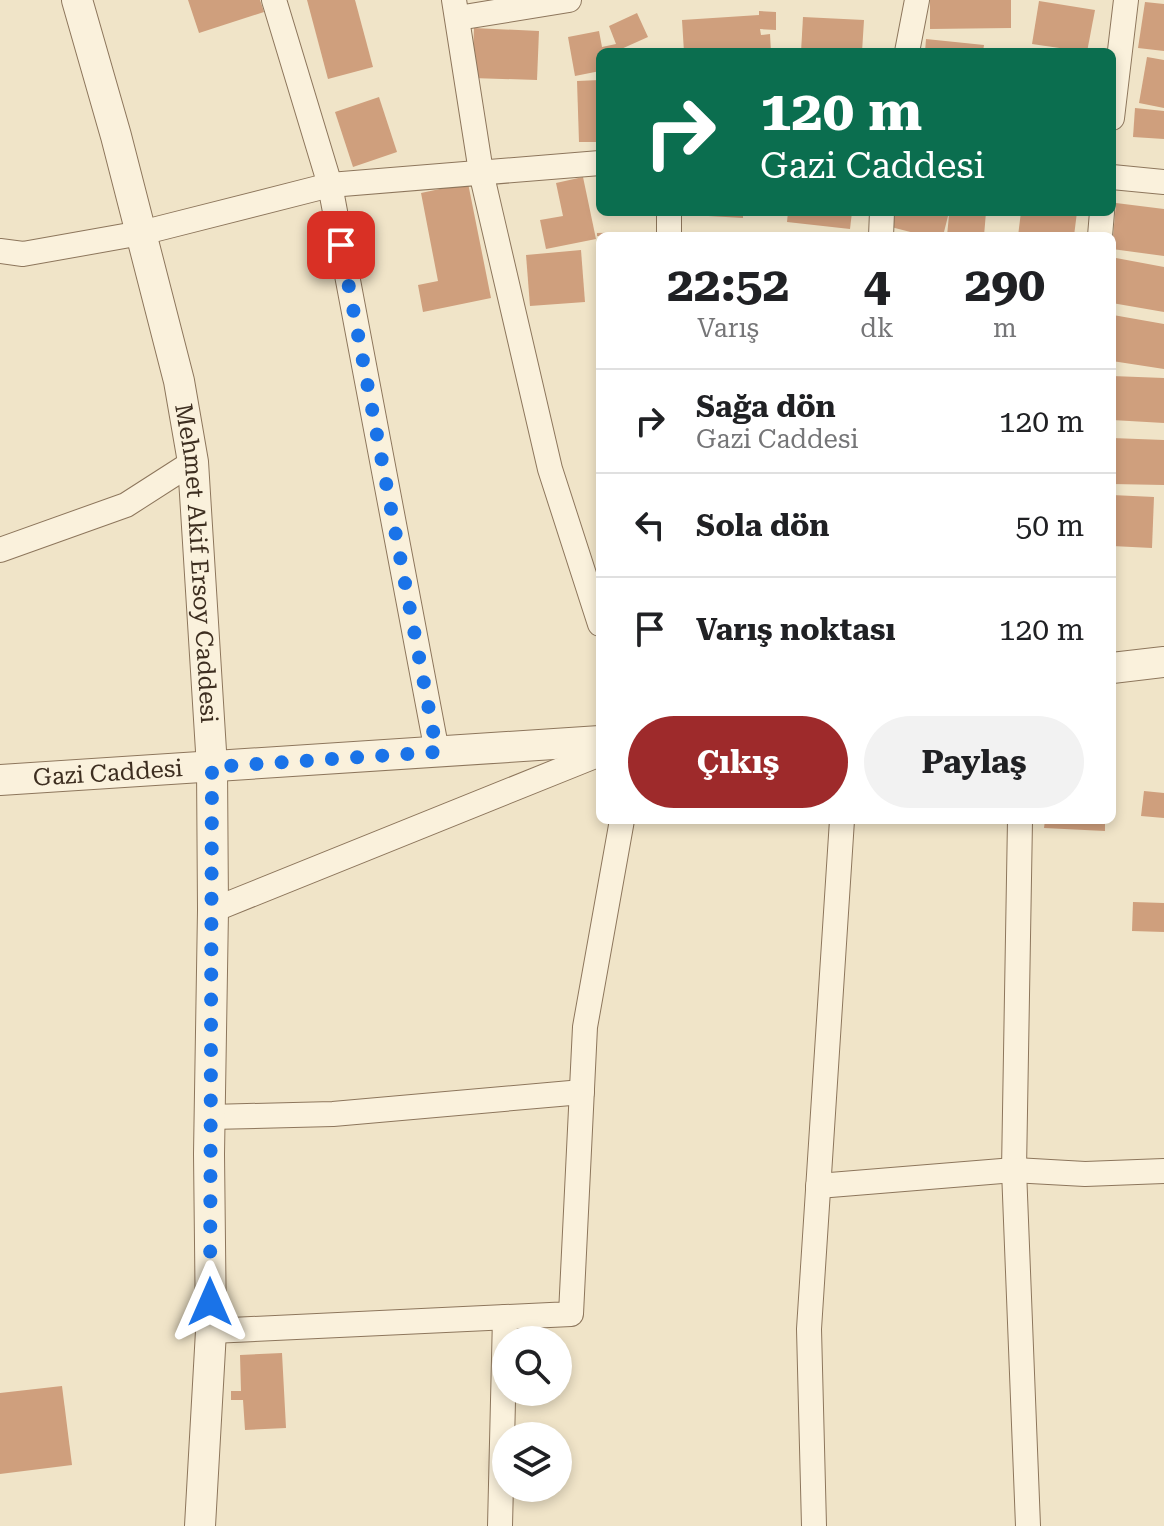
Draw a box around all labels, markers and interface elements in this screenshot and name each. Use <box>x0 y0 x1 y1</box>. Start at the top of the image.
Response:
text: 120 m <box>760 78 922 144</box>
icon: right <box>628 80 732 184</box>
text: Gazi Caddesi <box>760 145 985 187</box>
pin <box>307 211 375 279</box>
icon: arrive <box>319 223 363 267</box>
text: 22:52 <box>667 257 789 313</box>
text: 4 <box>863 257 890 313</box>
text: 290 <box>964 257 1045 313</box>
text: Varış <box>697 313 759 343</box>
text: dk <box>860 313 894 343</box>
text: m <box>993 313 1017 343</box>
text: Sağa dön <box>696 389 836 424</box>
icon: right <box>628 399 672 443</box>
street label: Mehmet Akif Ersoy Caddesi <box>169 401 223 724</box>
text: 120 m <box>999 404 1084 439</box>
text: Gazi Caddesi <box>696 424 859 454</box>
icon: left <box>628 503 672 547</box>
text: Sola dön <box>696 508 829 543</box>
text: 50 m <box>1015 508 1084 543</box>
icon: arrive <box>628 607 672 651</box>
text: Varış noktası <box>696 612 896 647</box>
text: 120 m <box>999 612 1084 647</box>
button: Çıkış <box>628 716 848 808</box>
button: Paylaş <box>864 716 1084 808</box>
street label: Gazi Caddesi <box>32 754 184 792</box>
position arrow <box>168 1260 252 1344</box>
map controls <box>492 1326 572 1502</box>
button: search <box>492 1326 572 1406</box>
button: layers <box>492 1422 572 1502</box>

